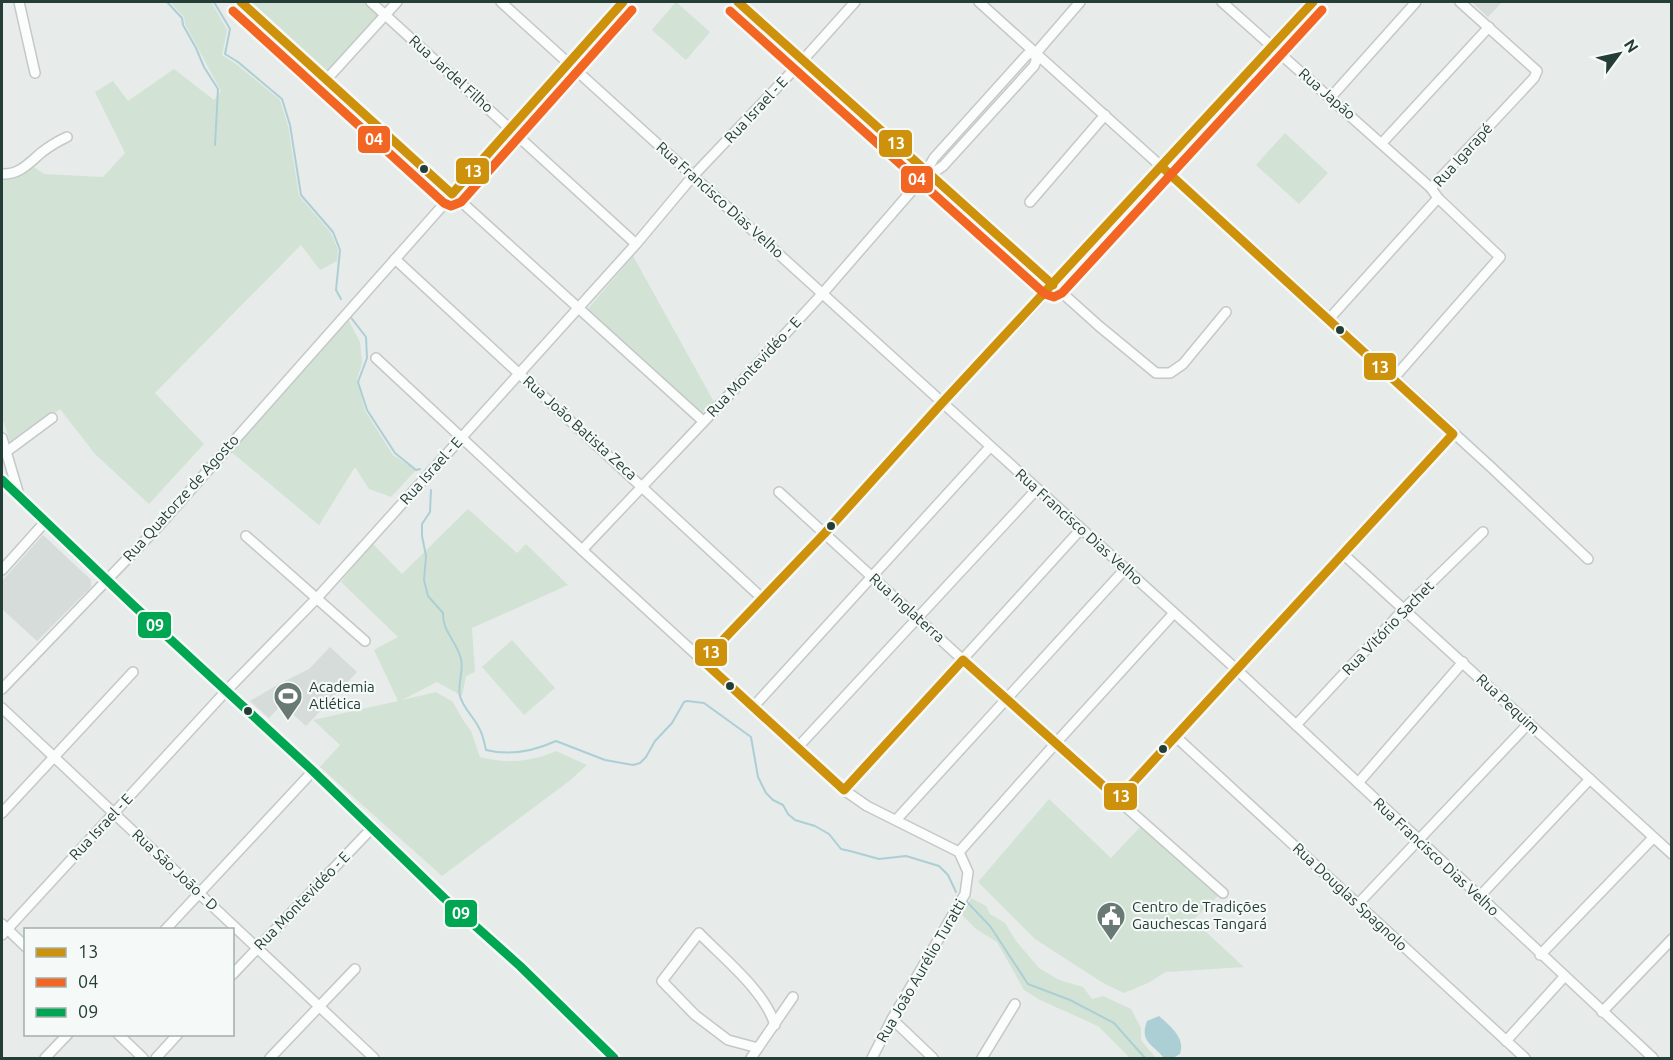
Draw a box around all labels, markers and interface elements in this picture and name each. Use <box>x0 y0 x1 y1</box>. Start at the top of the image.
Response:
north arrow <box>1589 24 1649 84</box>
street label: Rua Jardel Filho <box>406 31 497 116</box>
text: N <box>1621 36 1642 56</box>
street label: Rua Japão <box>1296 64 1359 123</box>
street label: Rua Israel - E <box>721 73 791 146</box>
street label: Rua Igarapé <box>1430 119 1496 190</box>
line badge: 04 <box>357 125 391 154</box>
line badge: 13 <box>878 129 913 158</box>
text: 04 <box>365 130 383 148</box>
text: 13 <box>887 134 905 152</box>
street label: Rua Francisco Dias Velho <box>653 138 787 261</box>
line badge: 13 <box>455 157 490 185</box>
text: 13 <box>464 162 482 180</box>
unlabelled marker <box>418 163 430 175</box>
line badge: 04 <box>900 165 934 194</box>
text: 04 <box>908 170 926 188</box>
street label: Rua Montevidéo - E <box>703 313 804 420</box>
unlabelled marker <box>1334 324 1346 336</box>
line badge: 13 <box>1363 352 1397 381</box>
text: 13 <box>1371 358 1389 376</box>
street label: Rua João Batista Zeca <box>520 372 641 483</box>
street label: Rua Quatorze de Agosto <box>119 431 242 565</box>
street label: Rua Israel - E <box>396 434 465 508</box>
street label: Rua Francisco Dias Velho <box>1012 465 1146 588</box>
unlabelled marker <box>825 520 837 532</box>
street label: Rua Inglaterra <box>866 570 948 646</box>
street label: Rua Vitório Sachet <box>1338 577 1437 678</box>
line badge: 09 <box>137 611 172 639</box>
text: 09 <box>146 616 164 634</box>
line badge: 13 <box>694 638 728 667</box>
text: 13 <box>702 643 720 661</box>
street label: Rua Pequim <box>1473 670 1543 737</box>
place label: Academia Atlética <box>309 678 375 712</box>
sports icon: Academia Atlética <box>272 680 304 722</box>
unlabelled marker <box>724 680 736 692</box>
unlabelled marker <box>242 705 254 717</box>
unlabelled marker <box>1157 743 1169 755</box>
line badge: 13 <box>1103 782 1138 811</box>
text: 13 <box>1112 787 1130 805</box>
street label: Rua Israel - E <box>66 790 136 863</box>
street label: Rua Francisco Dias Velho <box>1370 794 1503 919</box>
street label: Rua São João - D <box>129 825 222 914</box>
street label: Rua Douglas Spagnolo <box>1290 839 1411 954</box>
street label: Rua Montevidéo - E <box>250 848 353 953</box>
street label: Rua João Aurélio Turatti <box>873 896 969 1045</box>
place label: Centro de Tradições Gauchescas Tangará <box>1132 898 1267 932</box>
line badge: 09 <box>444 899 478 928</box>
public building icon: Centro de Tradições Gauchescas Tangará <box>1095 900 1127 942</box>
text: 09 <box>452 904 470 922</box>
legend <box>24 928 234 1036</box>
text: 13 <box>78 941 98 961</box>
text: 04 <box>78 971 98 991</box>
text: 09 <box>78 1001 98 1021</box>

